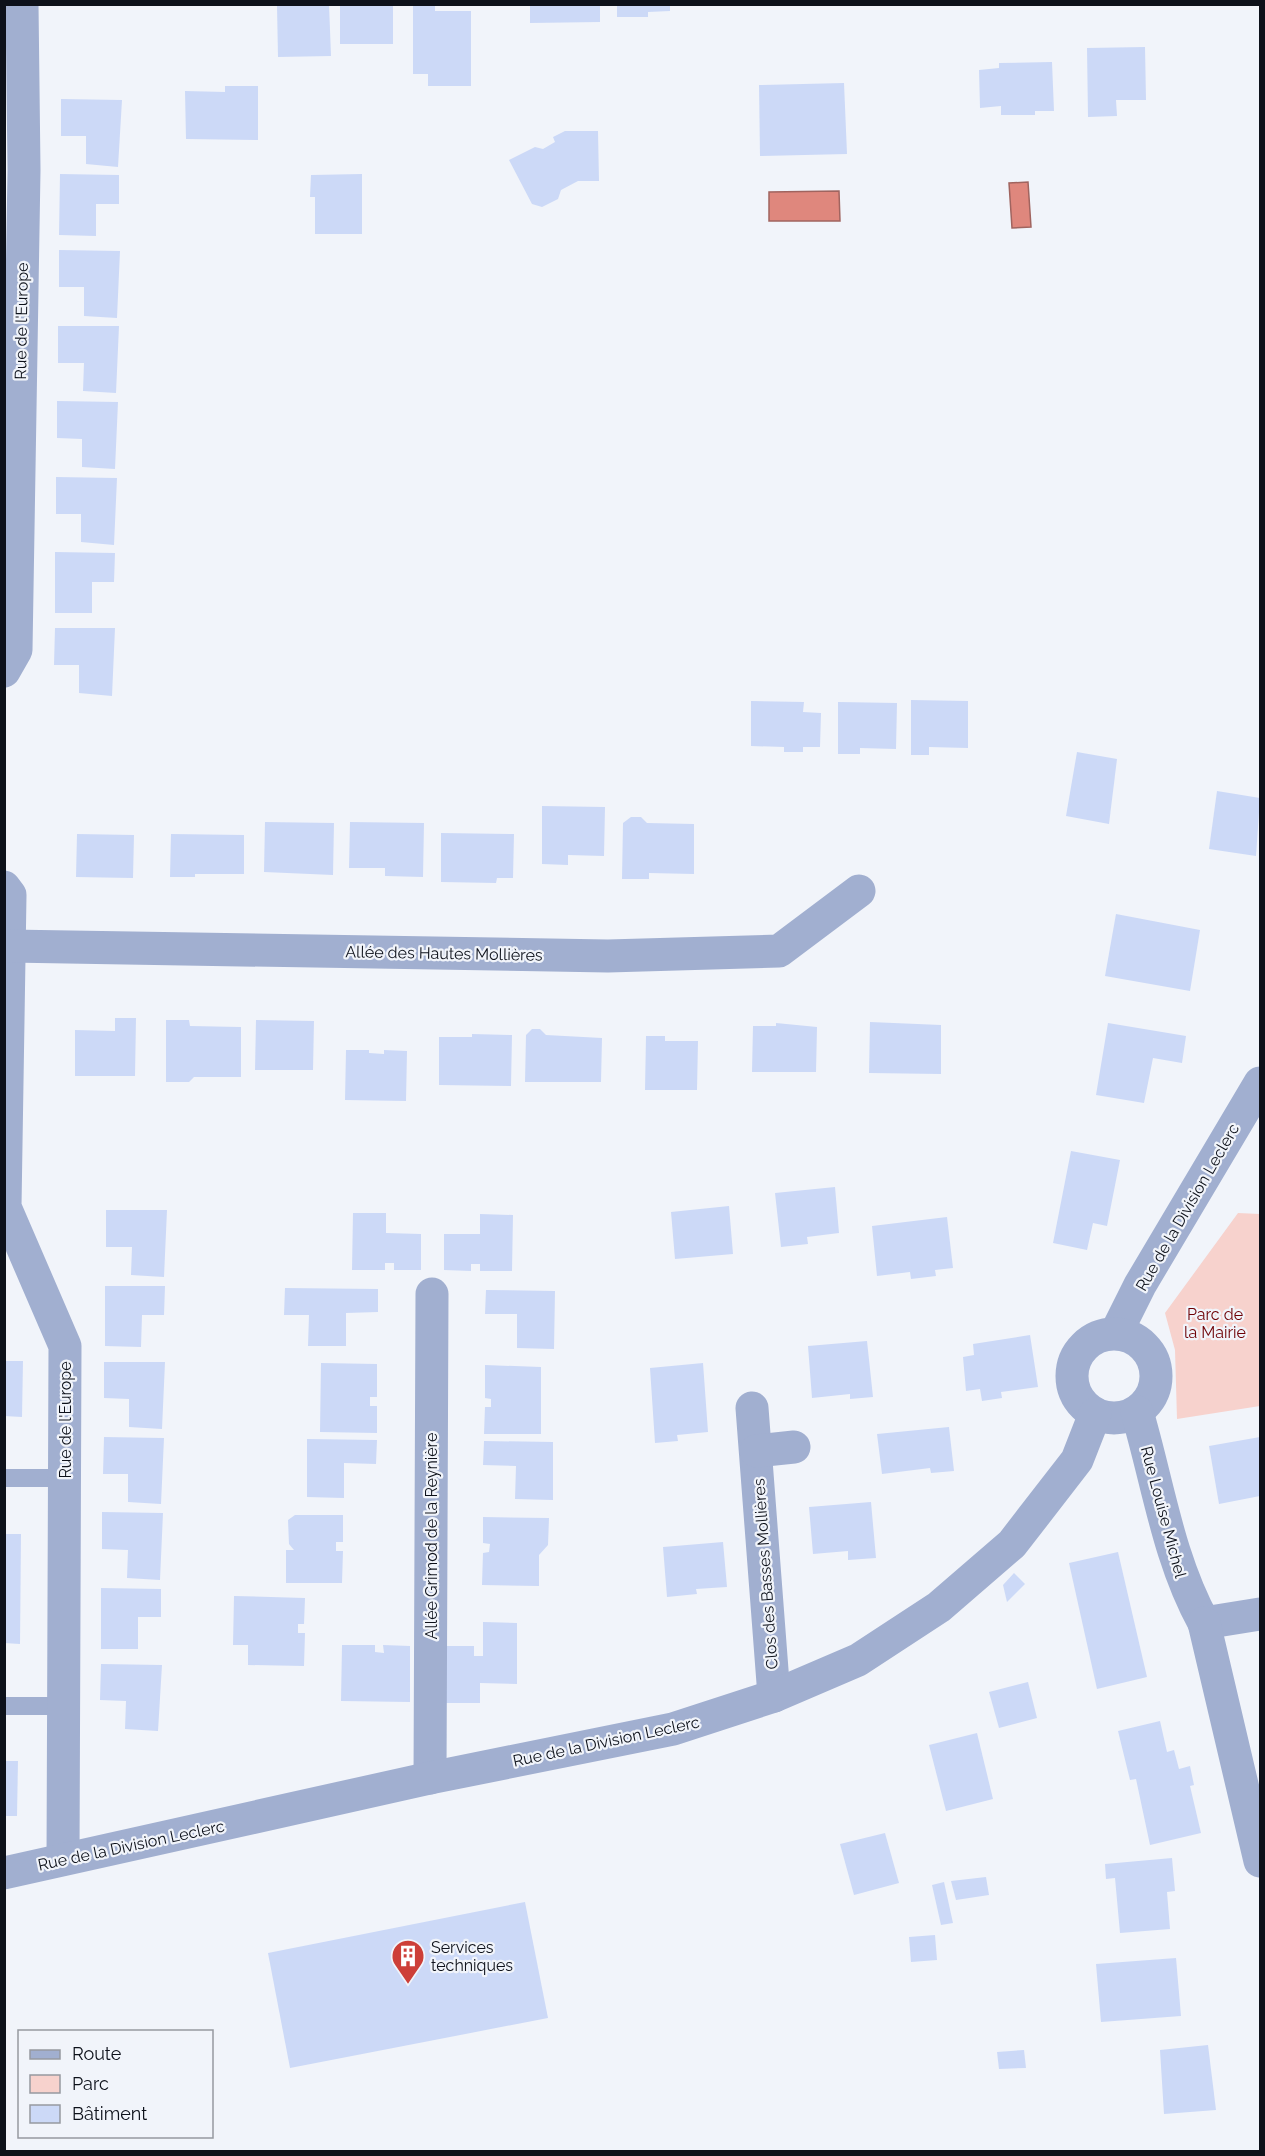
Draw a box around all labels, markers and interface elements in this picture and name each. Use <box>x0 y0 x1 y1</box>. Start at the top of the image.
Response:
street label: Rue de l'Europe <box>11 262 32 380</box>
street label: Allée des Hautes Mollières <box>345 942 543 965</box>
street label: Rue de la Division Leclerc <box>1132 1120 1243 1294</box>
park label: Parc de la Mairie <box>1184 1305 1246 1342</box>
street label: Rue de l'Europe <box>56 1361 75 1479</box>
street label: Allée Grimod de la Reynière <box>422 1433 441 1639</box>
street label: Rue Louise Michel <box>1137 1444 1190 1581</box>
street label: Clos des Basses Mollières <box>749 1478 782 1670</box>
street label: Rue de la Division Leclerc <box>511 1712 701 1771</box>
street label: Rue de la Division Leclerc <box>36 1816 226 1875</box>
building icon: Services techniques <box>390 1938 426 1985</box>
place label: Services techniques <box>431 1938 513 1975</box>
legend <box>18 2030 213 2138</box>
text: Route <box>72 2043 122 2064</box>
text: Parc <box>72 2073 109 2094</box>
text: Bâtiment <box>72 2103 147 2124</box>

